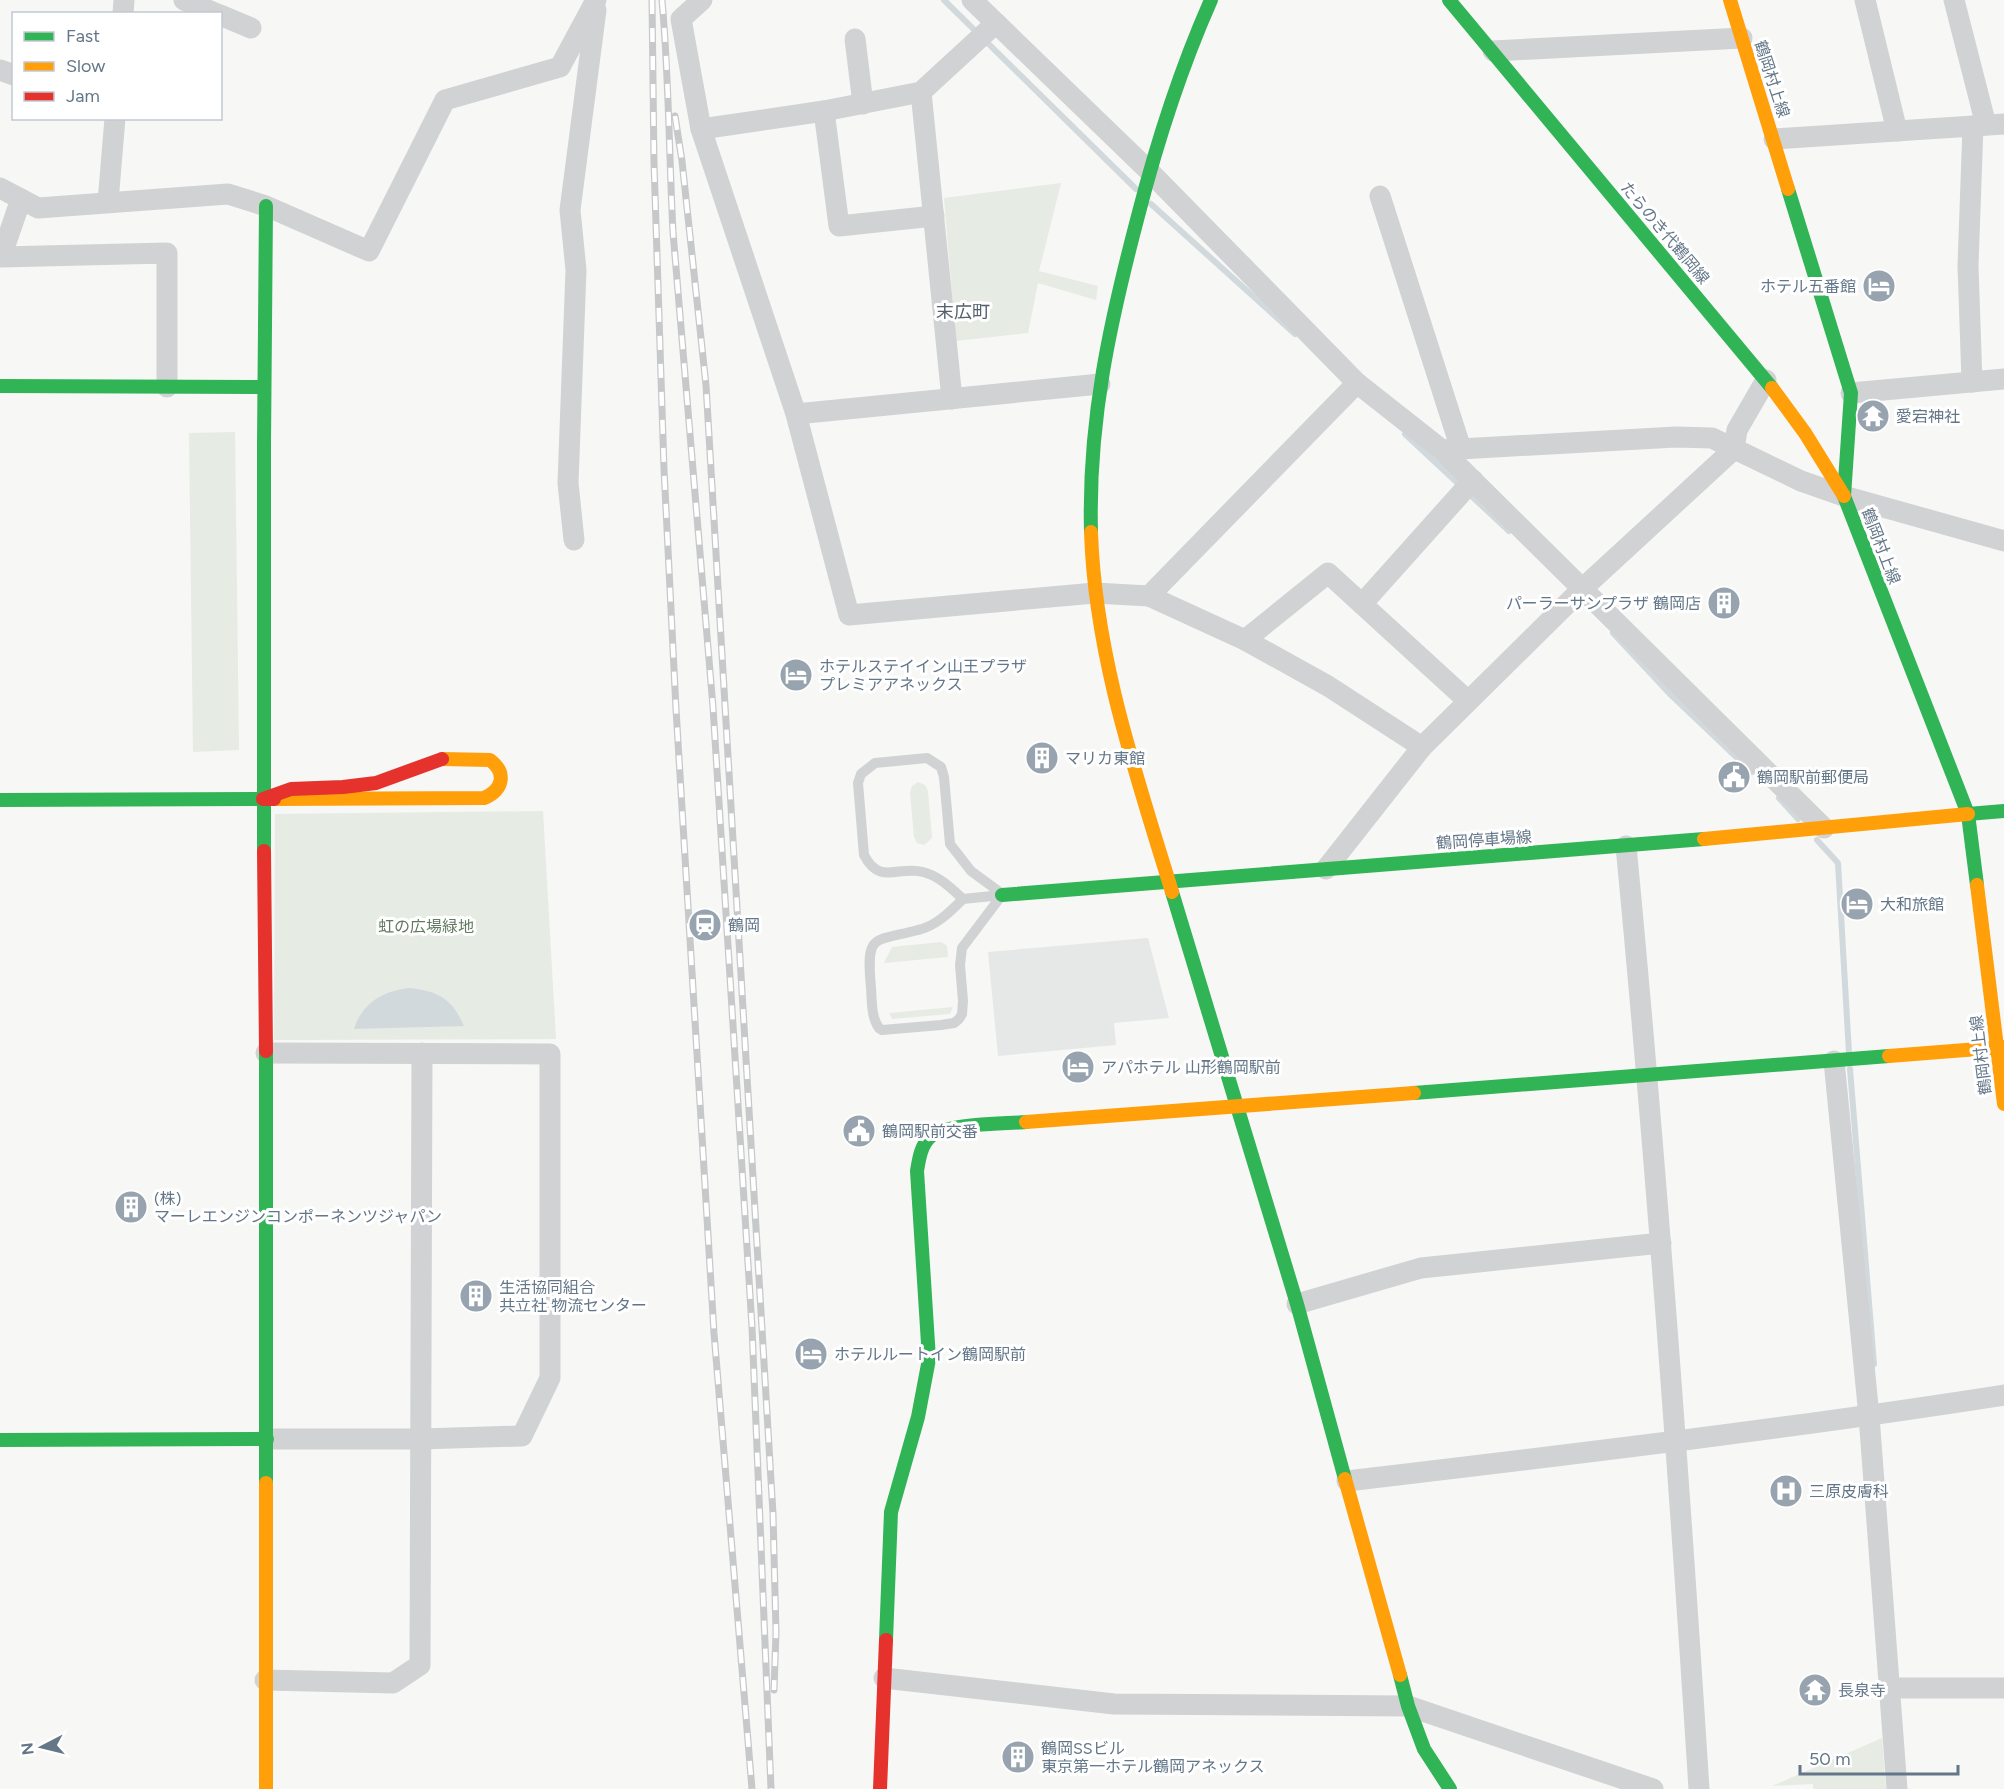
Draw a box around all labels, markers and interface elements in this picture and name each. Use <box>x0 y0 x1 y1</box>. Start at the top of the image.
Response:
legend <box>12 12 222 120</box>
text: Fast <box>66 25 100 47</box>
street label: 鶴岡村上線 <box>1751 38 1793 120</box>
text: Slow <box>66 55 105 77</box>
text: Jam <box>66 85 100 107</box>
street label: たらのき代鶴岡線 <box>1617 178 1713 288</box>
hotel icon: ホテル五番館 <box>1861 268 1897 304</box>
place label: ホテル五番館 <box>1760 277 1856 296</box>
district label: 末広町 <box>936 301 990 323</box>
temple icon: 愛宕神社 <box>1855 398 1891 434</box>
place label: 愛宕神社 <box>1896 407 1960 426</box>
street label: 鶴岡村上線 <box>1858 505 1904 587</box>
building icon: パーラーサンプラザ 鶴岡店 <box>1706 585 1742 621</box>
place label: パーラーサンプラザ 鶴岡店 <box>1506 594 1701 613</box>
hotel icon: ホテルステイイン山王プラザ プレミアアネックス <box>778 657 814 693</box>
place label: ホテルステイイン山王プラザ プレミアアネックス <box>819 657 1027 694</box>
building icon: マリカ東館 <box>1024 740 1060 776</box>
place label: マリカ東館 <box>1065 749 1145 768</box>
public building icon: 鶴岡駅前郵便局 <box>1716 759 1752 795</box>
place label: 鶴岡駅前郵便局 <box>1757 768 1869 787</box>
street label: 鶴岡停車場線 <box>1435 827 1533 853</box>
hotel icon: 大和旅館 <box>1839 886 1875 922</box>
place label: 大和旅館 <box>1880 895 1944 914</box>
station icon: 鶴岡 <box>687 907 723 943</box>
place label: 鶴岡 <box>728 916 760 935</box>
park label: 虹の広場緑地 <box>378 917 474 936</box>
street label: 鶴岡村上線 <box>1967 1014 1995 1096</box>
hotel icon: アパホテル 山形鶴岡駅前 <box>1060 1049 1096 1085</box>
place label: アパホテル 山形鶴岡駅前 <box>1101 1058 1281 1077</box>
public building icon: 鶴岡駅前交番 <box>841 1113 877 1149</box>
place label: 鶴岡駅前交番 <box>882 1122 978 1141</box>
building icon: (株) マーレエンジンコンポーネンツジャパン <box>113 1189 149 1225</box>
place label: (株) マーレエンジンコンポーネンツジャパン <box>154 1189 442 1226</box>
building icon: 生活協同組合 共立社 物流センター <box>458 1278 494 1314</box>
place label: 生活協同組合 共立社 物流センター <box>499 1278 647 1315</box>
hotel icon: ホテルルートイン鶴岡駅前 <box>793 1336 829 1372</box>
place label: ホテルルートイン鶴岡駅前 <box>834 1345 1026 1364</box>
hospital icon: 三原皮膚科 <box>1768 1473 1804 1509</box>
place label: 三原皮膚科 <box>1809 1482 1889 1501</box>
temple icon: 長泉寺 <box>1797 1672 1833 1708</box>
place label: 長泉寺 <box>1838 1681 1886 1700</box>
north arrow <box>12 1717 72 1777</box>
scale bar <box>1800 1738 1958 1776</box>
building icon: 鶴岡SSビル 東京第一ホテル鶴岡アネックス <box>1000 1739 1036 1775</box>
place label: 鶴岡SSビル 東京第一ホテル鶴岡アネックス <box>1041 1739 1265 1776</box>
text: N <box>17 1741 38 1756</box>
text: 50 m <box>1809 1748 1851 1770</box>

